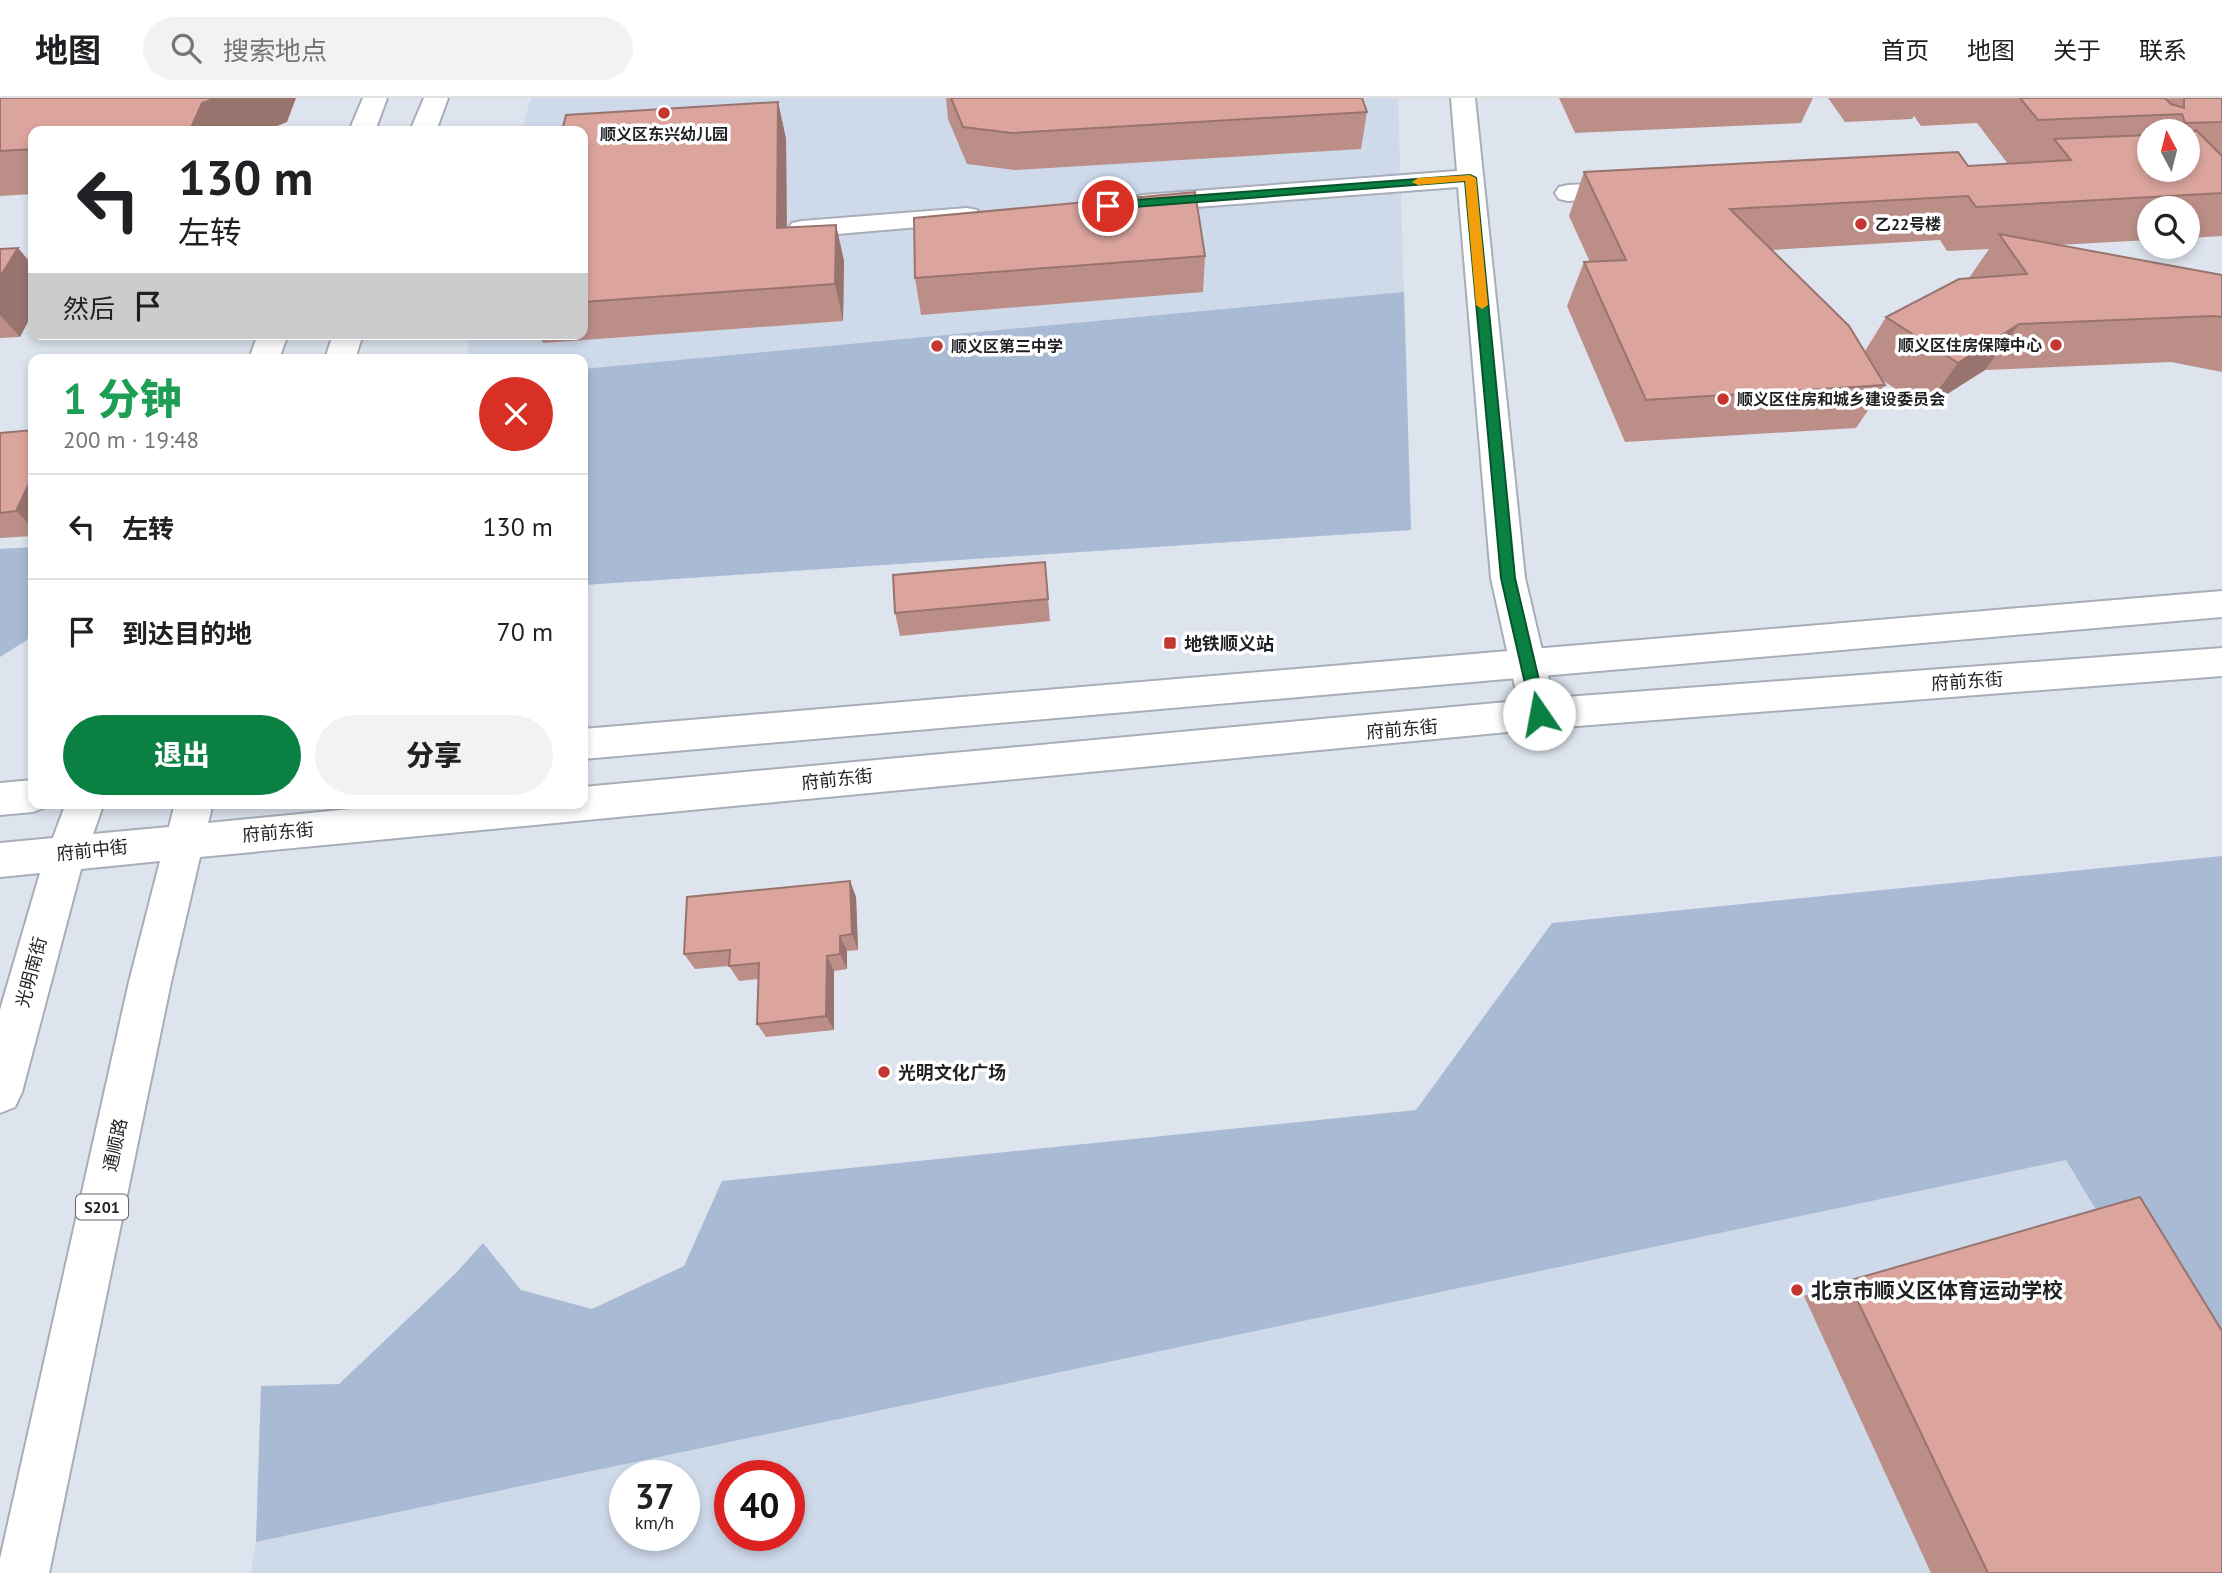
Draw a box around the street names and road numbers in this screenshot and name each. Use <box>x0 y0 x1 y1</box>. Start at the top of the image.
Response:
street label: 府前东街 <box>1930 667 2004 695</box>
street label: 府前东街 <box>1365 714 1439 744</box>
street label: 府前东街 <box>800 764 874 794</box>
street label: 府前东街 <box>241 817 315 847</box>
street label: 府前中街 <box>55 835 129 865</box>
street label: 光明南街 <box>11 934 51 1010</box>
street label: 通顺路 <box>98 1116 132 1174</box>
road number: S201 <box>76 1194 128 1219</box>

